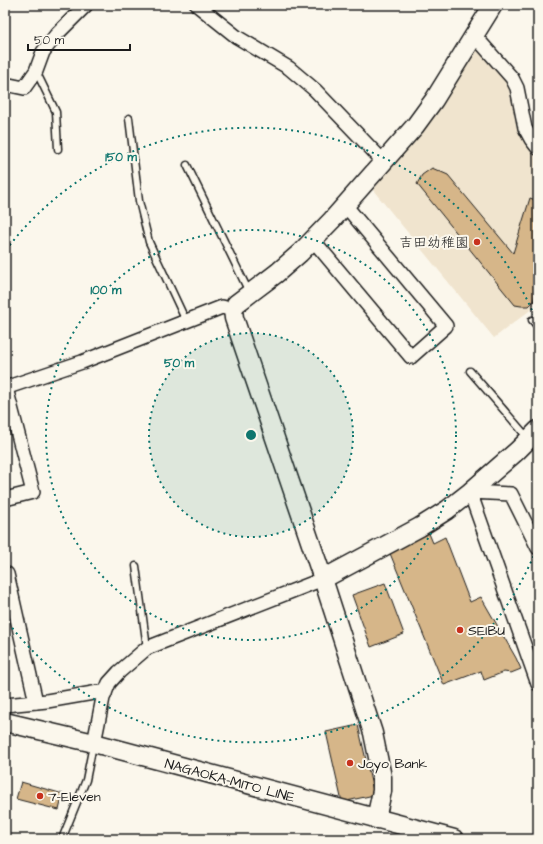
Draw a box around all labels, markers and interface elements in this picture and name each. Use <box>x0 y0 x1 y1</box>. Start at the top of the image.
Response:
scale bar <box>28 26 130 52</box>
text: 50 m <box>34 32 65 49</box>
text: 150 m <box>105 149 138 166</box>
place label: 吉田幼稚園 <box>399 233 469 253</box>
marker: 吉田幼稚園 <box>472 237 482 247</box>
text: 100 m <box>91 282 122 299</box>
text: 50 m <box>164 355 195 372</box>
centre of rings <box>244 428 258 442</box>
place label: SEIBU <box>468 621 505 641</box>
marker: SEIBU <box>455 625 465 635</box>
street label: NAGAOKA-MITO LINE <box>162 754 298 808</box>
place label: Joyo Bank <box>358 754 428 774</box>
marker: Joyo Bank <box>345 758 355 768</box>
place label: 7-Eleven <box>48 787 101 807</box>
marker: 7-Eleven <box>35 791 45 801</box>

